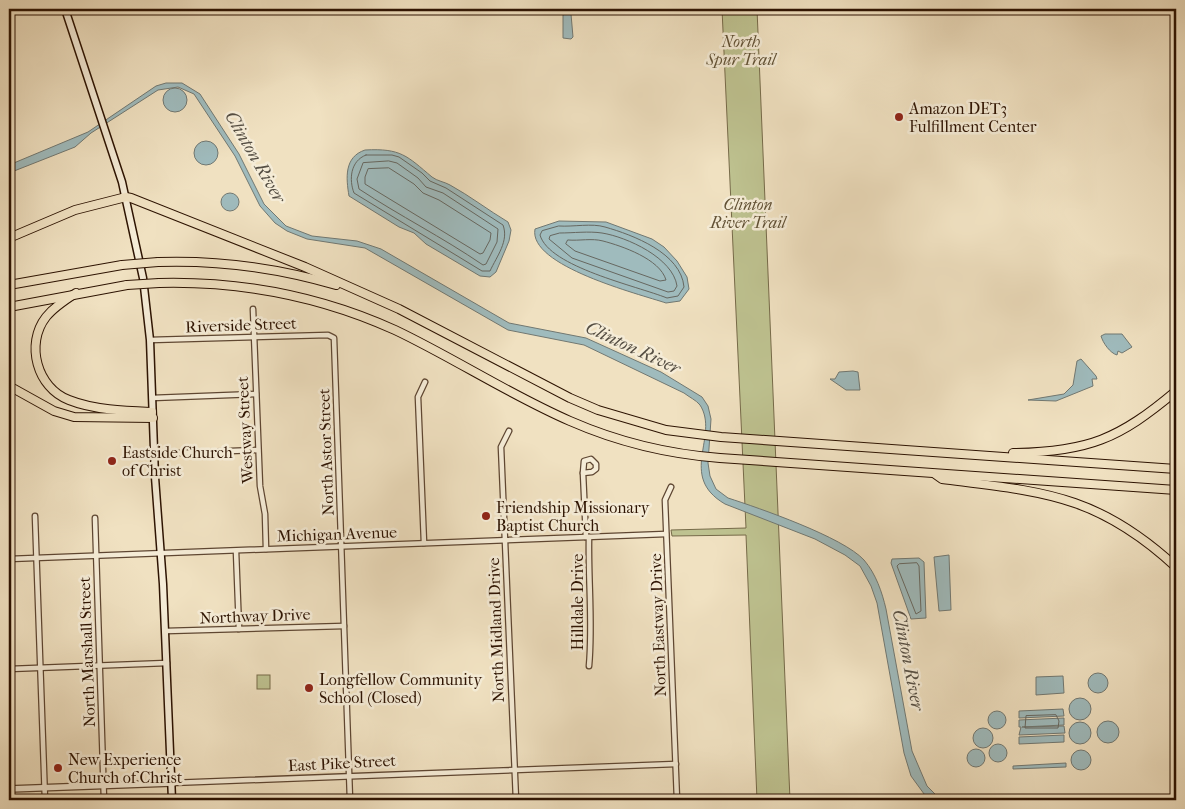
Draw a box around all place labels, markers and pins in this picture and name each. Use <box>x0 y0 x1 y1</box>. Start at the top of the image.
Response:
place label: Amazon DET3 Fulfillment Center <box>908 99 1037 136</box>
marker: Amazon DET3 Fulfillment Center <box>893 111 905 123</box>
place label: Eastside Church of Christ <box>122 443 233 480</box>
marker: Eastside Church of Christ <box>106 455 118 467</box>
place label: Friendship Missionary Baptist Church <box>496 498 650 535</box>
marker: Friendship Missionary Baptist Church <box>480 510 492 522</box>
place label: Longfellow Community School (Closed) <box>319 670 482 707</box>
marker: Longfellow Community School (Closed) <box>303 682 315 694</box>
place label: New Experience Church of Christ <box>68 750 183 787</box>
marker: New Experience Church of Christ <box>52 762 64 774</box>

